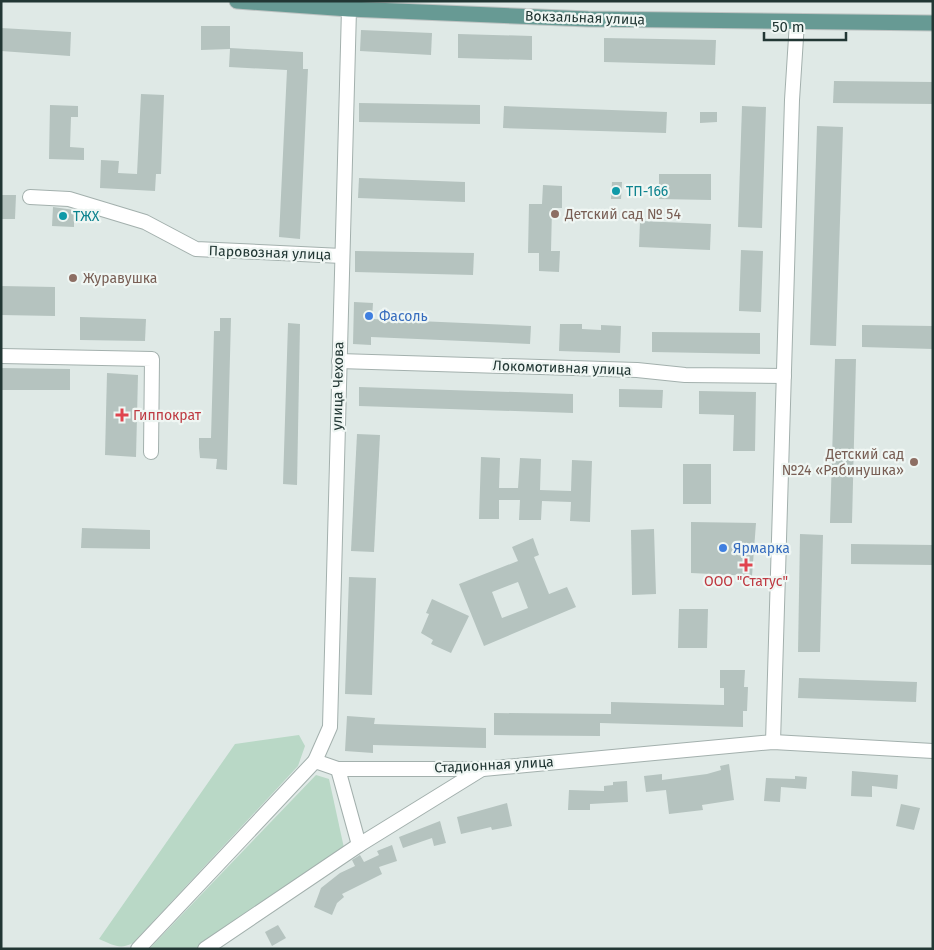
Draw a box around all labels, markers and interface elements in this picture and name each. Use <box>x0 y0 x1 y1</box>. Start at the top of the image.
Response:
street label: Вокзальная улица <box>525 7 645 29</box>
scale bar <box>764 10 846 42</box>
text: 50 m <box>772 18 805 36</box>
place label: ТП-166 <box>626 183 668 200</box>
marker: ТП-166 <box>610 185 622 197</box>
place label: Детский сад № 54 <box>564 206 681 223</box>
place label: ТЖХ <box>73 208 100 225</box>
marker: Детский сад № 54 <box>549 208 561 220</box>
marker: ТЖХ <box>57 210 69 222</box>
street label: Паровозная улица <box>208 242 332 264</box>
place label: Журавушка <box>83 270 157 287</box>
marker: Журавушка <box>67 272 79 284</box>
place label: Фасоль <box>379 308 428 325</box>
marker: Фасоль <box>363 310 375 322</box>
street label: улица Чехова <box>329 341 347 431</box>
street label: Локомотивная улица <box>492 357 632 379</box>
place label: Гиппократ <box>133 407 202 424</box>
marker: Гиппократ <box>115 408 129 422</box>
place label: Детский сад №24 «Рябинушка» <box>782 446 904 479</box>
marker: Детский сад №24 «Рябинушка» <box>908 456 920 468</box>
place label: Ярмарка <box>733 540 790 557</box>
marker: Ярмарка <box>717 542 729 554</box>
marker: ООО "Статус" <box>740 559 752 571</box>
place label: ООО "Статус" <box>704 573 788 590</box>
street label: Стадионная улица <box>434 753 554 777</box>

